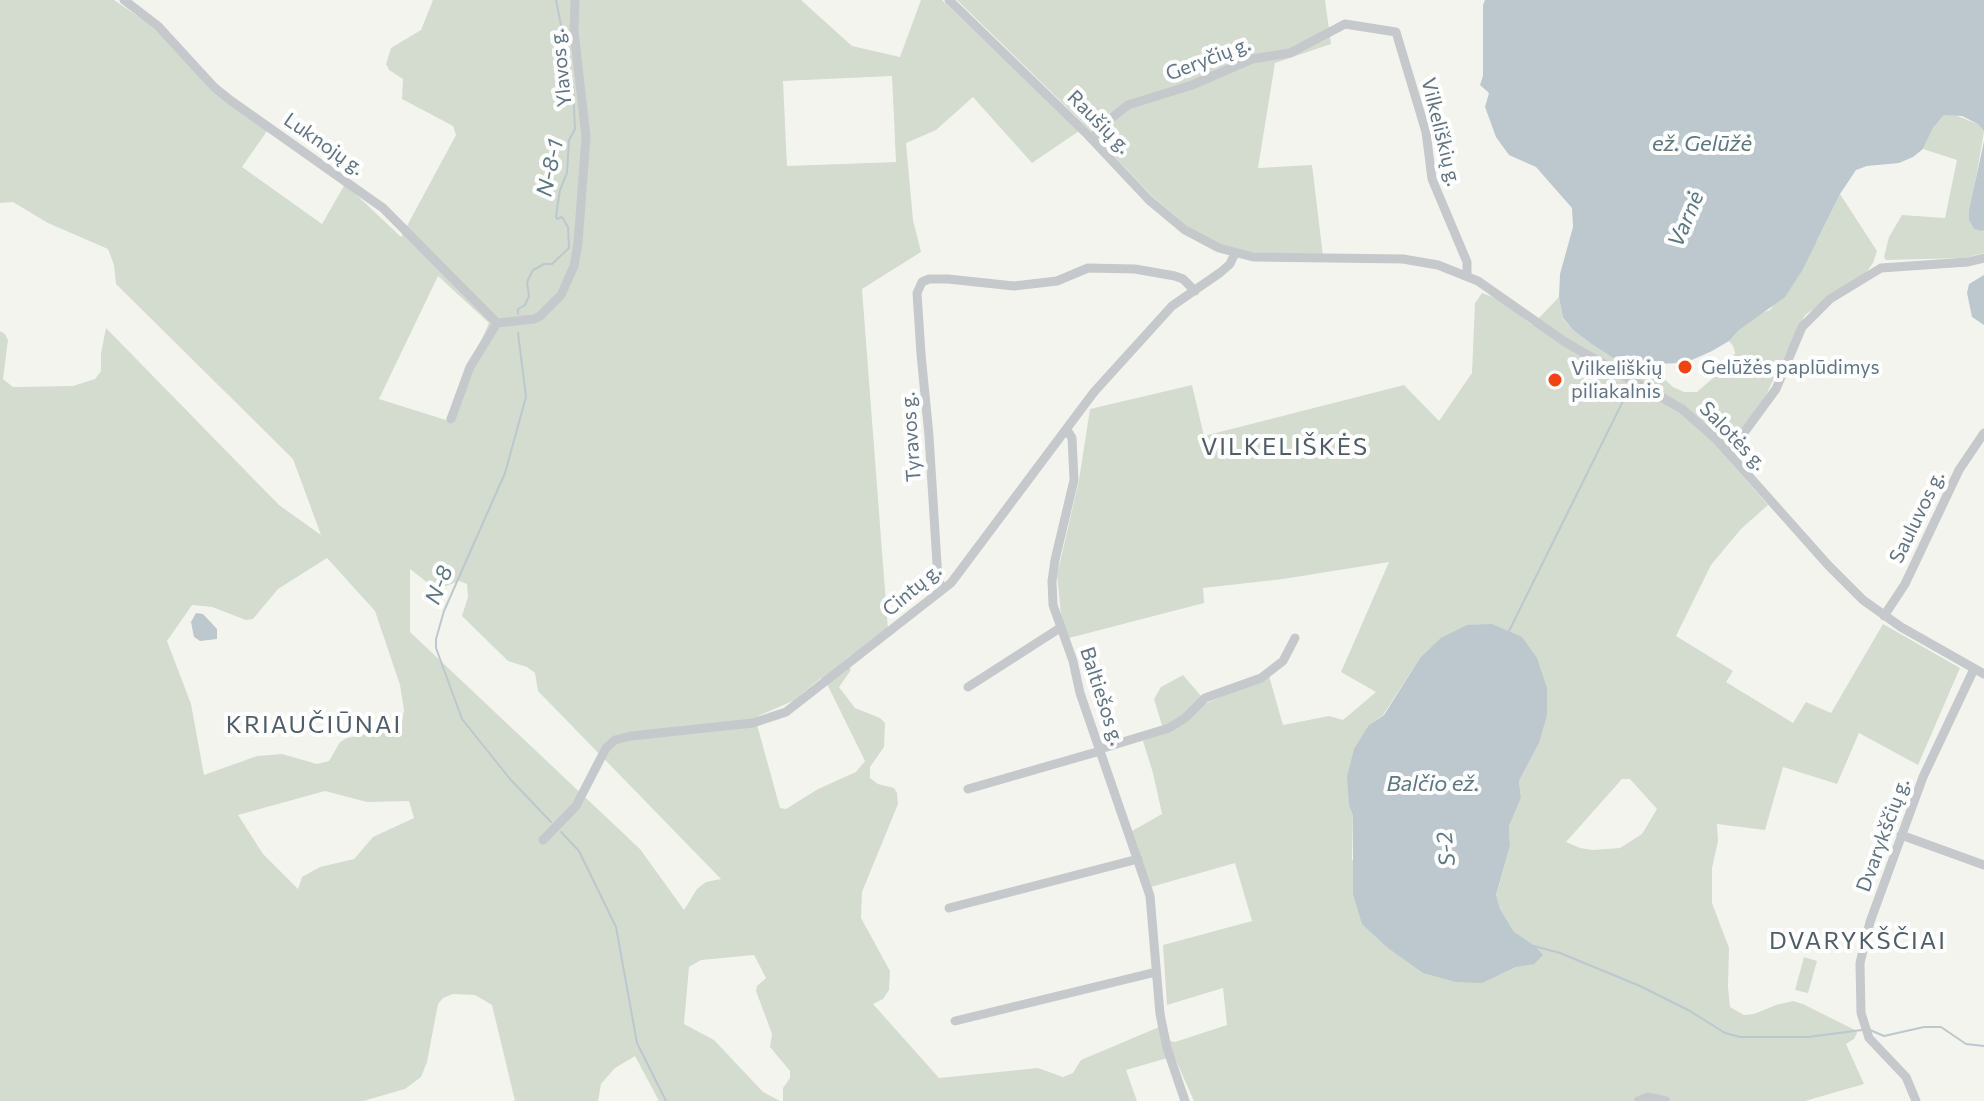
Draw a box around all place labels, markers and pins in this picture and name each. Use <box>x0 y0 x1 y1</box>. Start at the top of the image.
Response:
place label: Gelūžės paplūdimys <box>1701 355 1879 379</box>
place label: Vilkeliškių piliakalnis <box>1571 356 1662 403</box>
marker: Gelūžės paplūdimys <box>1676 358 1694 376</box>
marker: Vilkeliškių piliakalnis <box>1546 371 1564 389</box>

